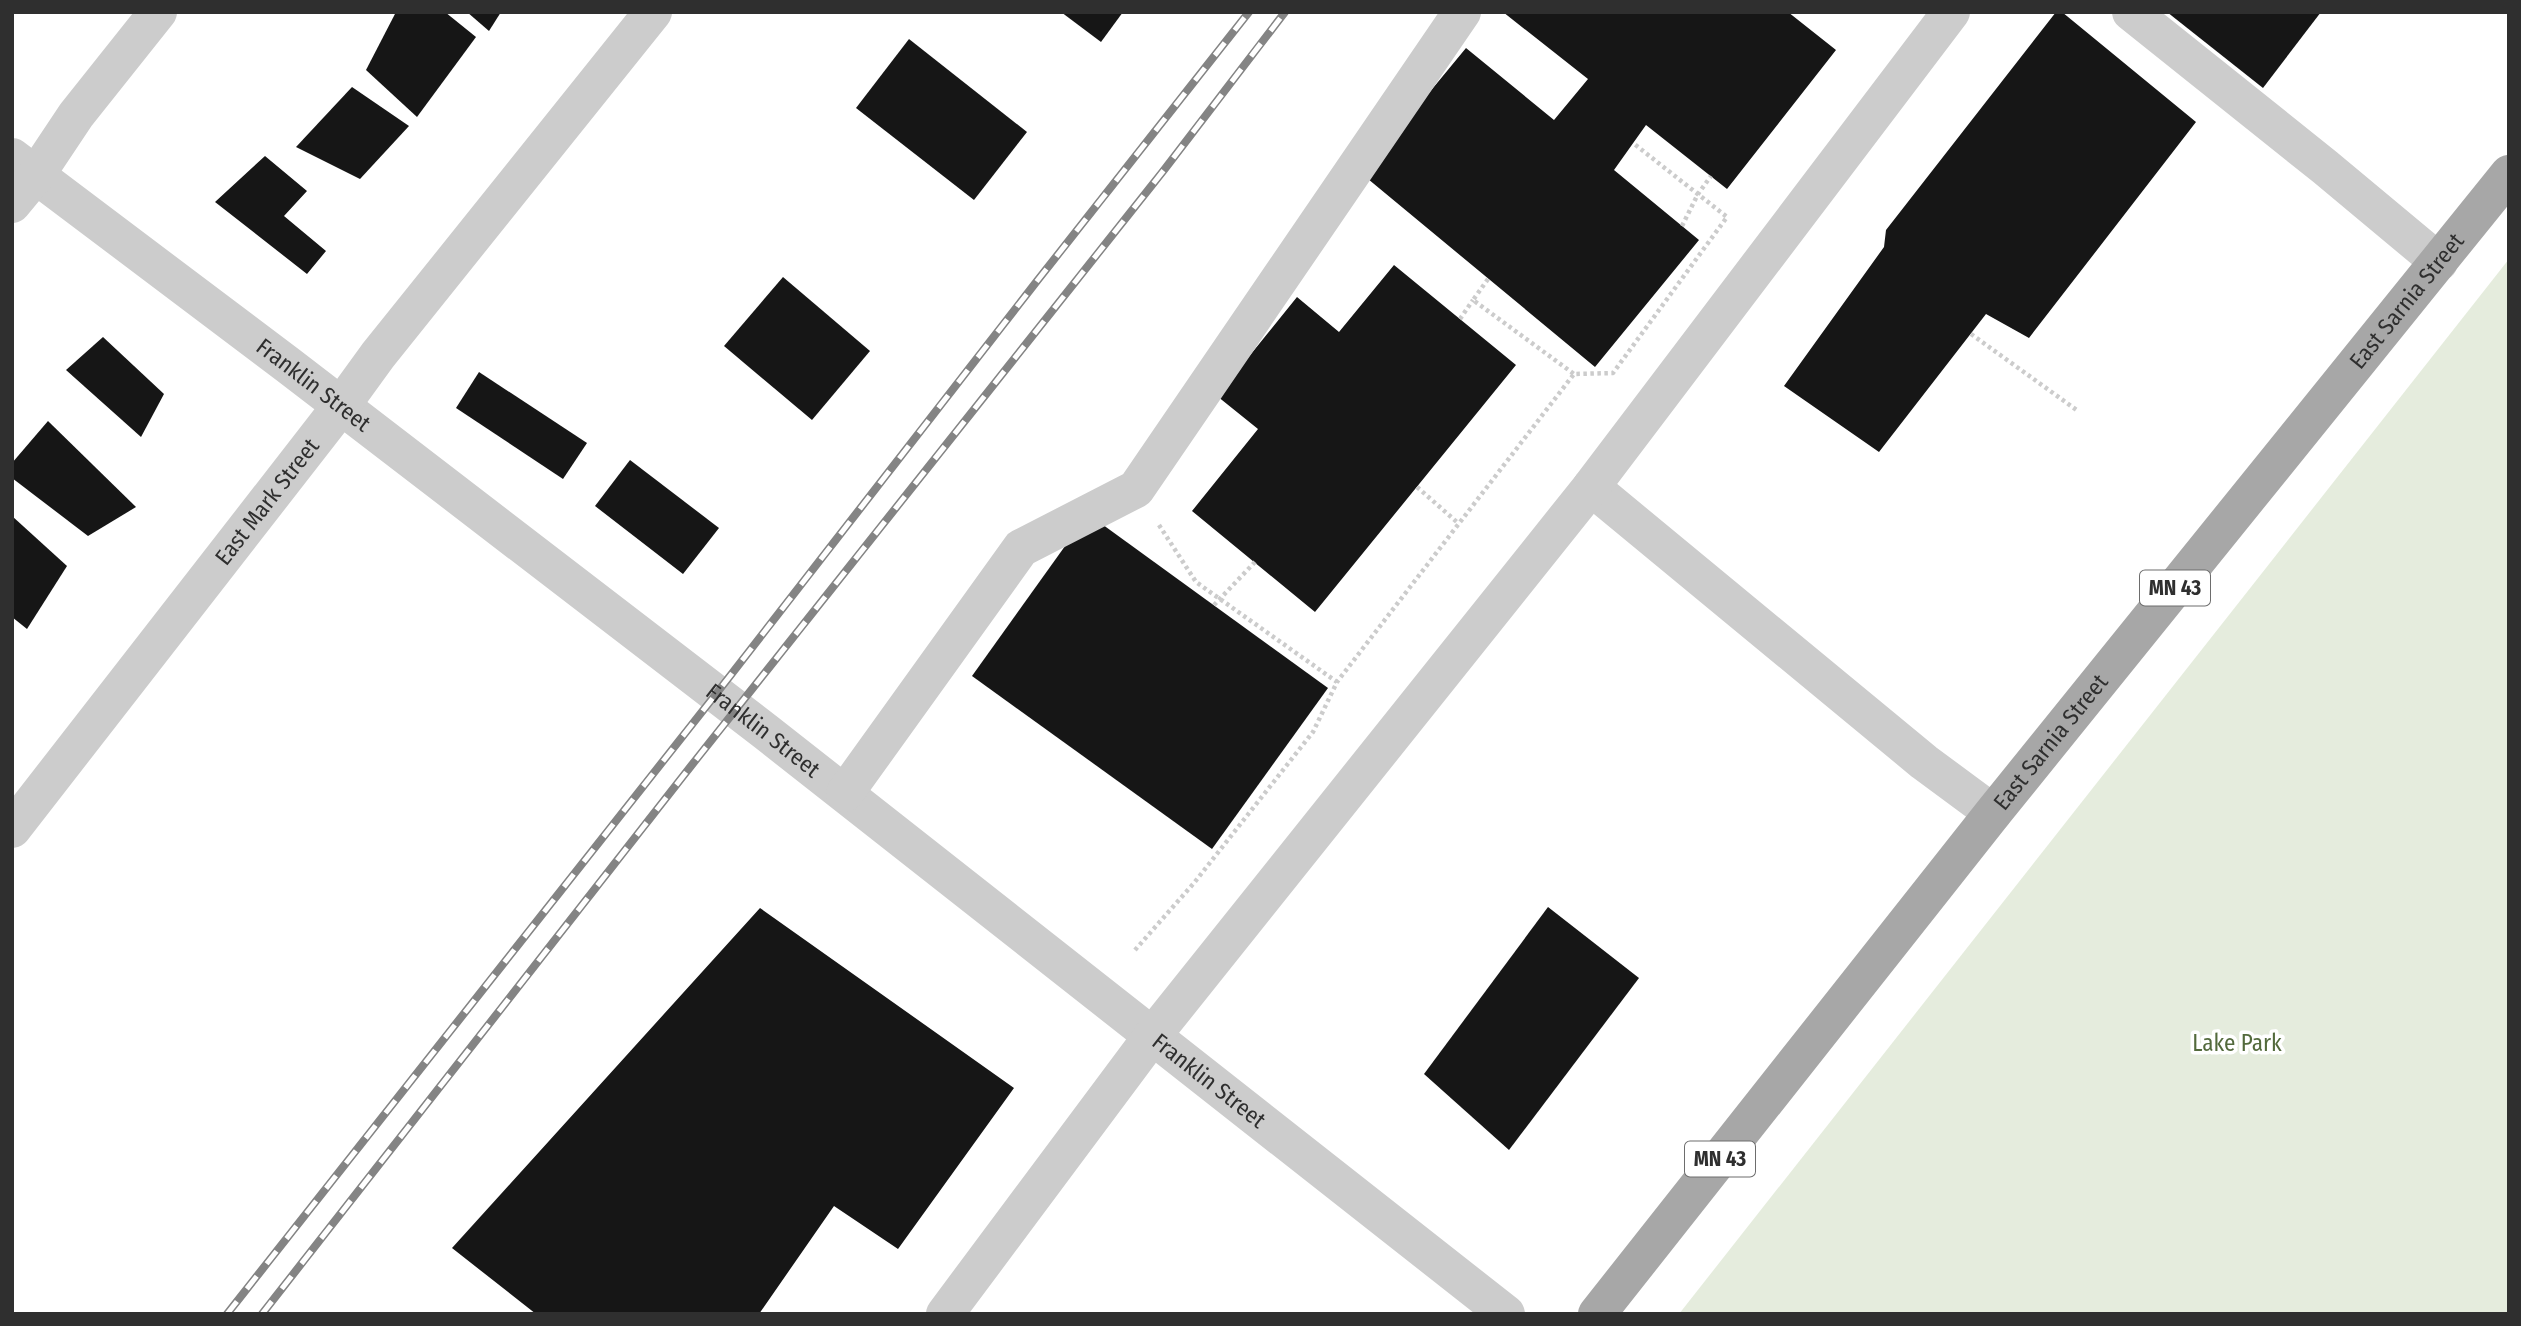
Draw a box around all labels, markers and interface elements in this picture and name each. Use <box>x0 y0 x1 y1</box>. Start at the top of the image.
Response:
street label: East Sarnia Street <box>2343 227 2470 374</box>
street label: Franklin Street <box>251 332 377 438</box>
street label: East Mark Street <box>209 432 325 570</box>
road number: MN 43 <box>2140 570 2210 606</box>
street label: East Sarnia Street <box>1987 668 2114 815</box>
street label: Franklin Street <box>701 677 826 784</box>
street label: Franklin Street <box>1147 1027 1272 1134</box>
park label: Lake Park <box>2192 1029 2282 1057</box>
road number: MN 43 <box>1685 1142 1755 1176</box>

